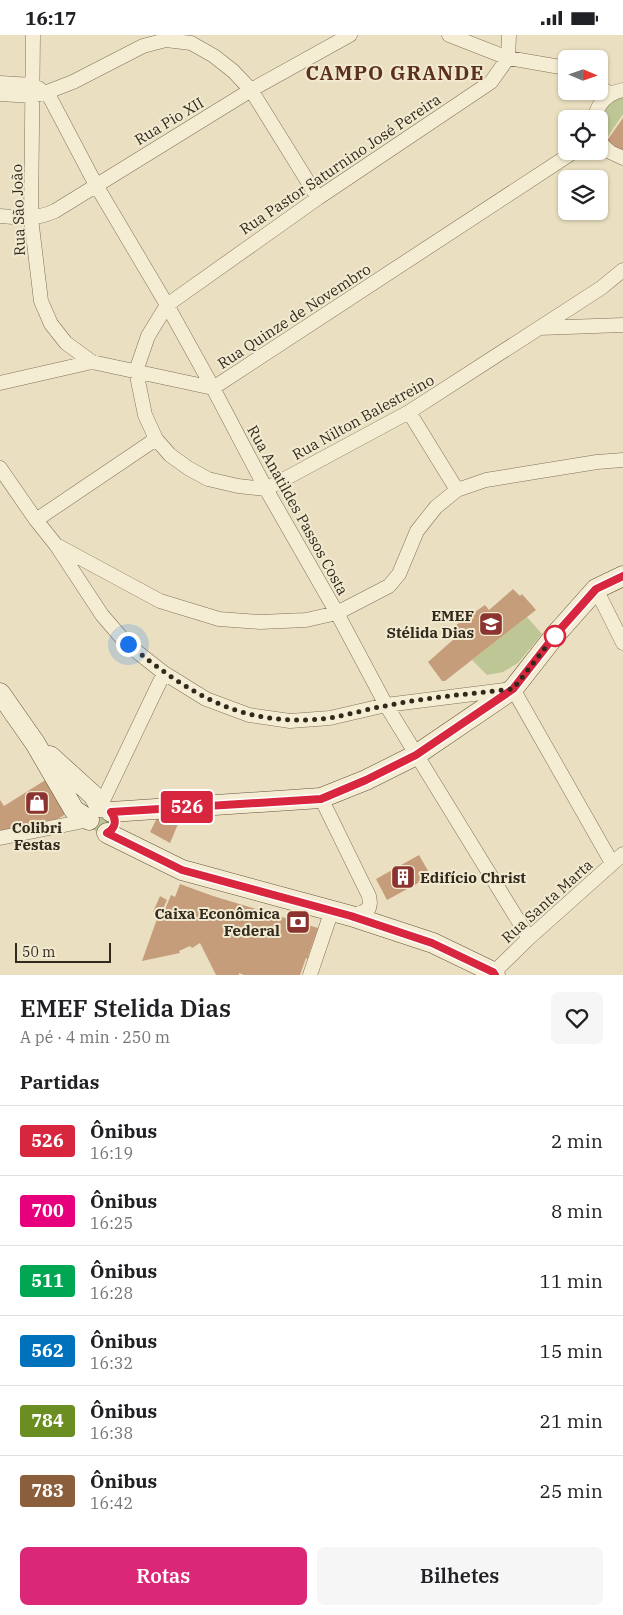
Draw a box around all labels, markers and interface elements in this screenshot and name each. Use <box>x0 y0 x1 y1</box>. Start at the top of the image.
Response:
text: 16:17 <box>25 6 76 30</box>
north arrow <box>558 50 608 100</box>
map controls <box>558 50 608 220</box>
district label: CAMPO GRANDE <box>306 59 484 86</box>
street label: Rua Pastor Saturnino José Pereira <box>236 89 444 239</box>
street label: Rua Pio XII <box>131 93 207 149</box>
button: locate <box>558 110 608 160</box>
street label: Rua São João <box>7 164 29 256</box>
button: layers <box>558 170 608 220</box>
street label: Rua Quinze de Novembro <box>214 259 374 373</box>
street label: Rua Nilton Balestreino <box>289 370 437 464</box>
street label: Rua Anatildes Passos Costa <box>243 422 353 598</box>
place label: EMEF Stélida Dias <box>387 606 474 642</box>
school or university icon: EMEF Stélida Dias <box>478 611 504 637</box>
unlabelled marker <box>544 625 566 647</box>
your location <box>116 632 141 657</box>
shop icon: Colibri Festas <box>24 790 50 816</box>
line badge: 526 <box>158 791 216 823</box>
text: 526 <box>171 795 203 818</box>
place label: Colibri Festas <box>12 818 62 854</box>
street label: Rua Santa Marta <box>498 855 596 947</box>
building icon: Edifício Christ <box>390 864 416 890</box>
place label: Edifício Christ <box>420 868 526 887</box>
place label: Caixa Econômica Federal <box>155 904 280 940</box>
bank icon: Caixa Econômica Federal <box>285 909 311 935</box>
scale bar <box>15 940 111 963</box>
text: 50 m <box>22 943 55 961</box>
text: EMEF Stelida Dias <box>20 992 231 1024</box>
button: heart <box>551 992 603 1044</box>
text: A pé · 4 min · 250 m <box>20 1027 170 1047</box>
text: Partidas <box>20 1070 99 1094</box>
text: Ônibus <box>90 1119 157 1143</box>
text: 526 <box>31 1129 64 1152</box>
text: 2 min <box>551 1129 603 1153</box>
text: 16:19 <box>90 1143 133 1163</box>
text: Ônibus <box>90 1189 157 1213</box>
text: 700 <box>31 1199 64 1222</box>
text: 8 min <box>551 1199 603 1223</box>
text: 16:25 <box>90 1213 133 1233</box>
text: Ônibus <box>90 1259 157 1283</box>
text: 511 <box>31 1269 64 1292</box>
text: 11 min <box>540 1269 603 1293</box>
text: 16:28 <box>90 1283 133 1303</box>
text: Ônibus <box>90 1329 157 1353</box>
text: 562 <box>31 1339 64 1362</box>
text: 15 min <box>540 1339 603 1363</box>
text: 16:32 <box>90 1353 133 1373</box>
text: Ônibus <box>90 1399 157 1423</box>
text: 784 <box>31 1409 64 1432</box>
text: 21 min <box>540 1409 603 1433</box>
text: 16:38 <box>90 1423 133 1443</box>
text: Ônibus <box>90 1469 157 1493</box>
text: 783 <box>31 1479 64 1502</box>
text: 25 min <box>540 1479 603 1503</box>
text: 16:42 <box>90 1493 133 1513</box>
button: Rotas <box>20 1547 307 1605</box>
button: Bilhetes <box>317 1547 603 1605</box>

